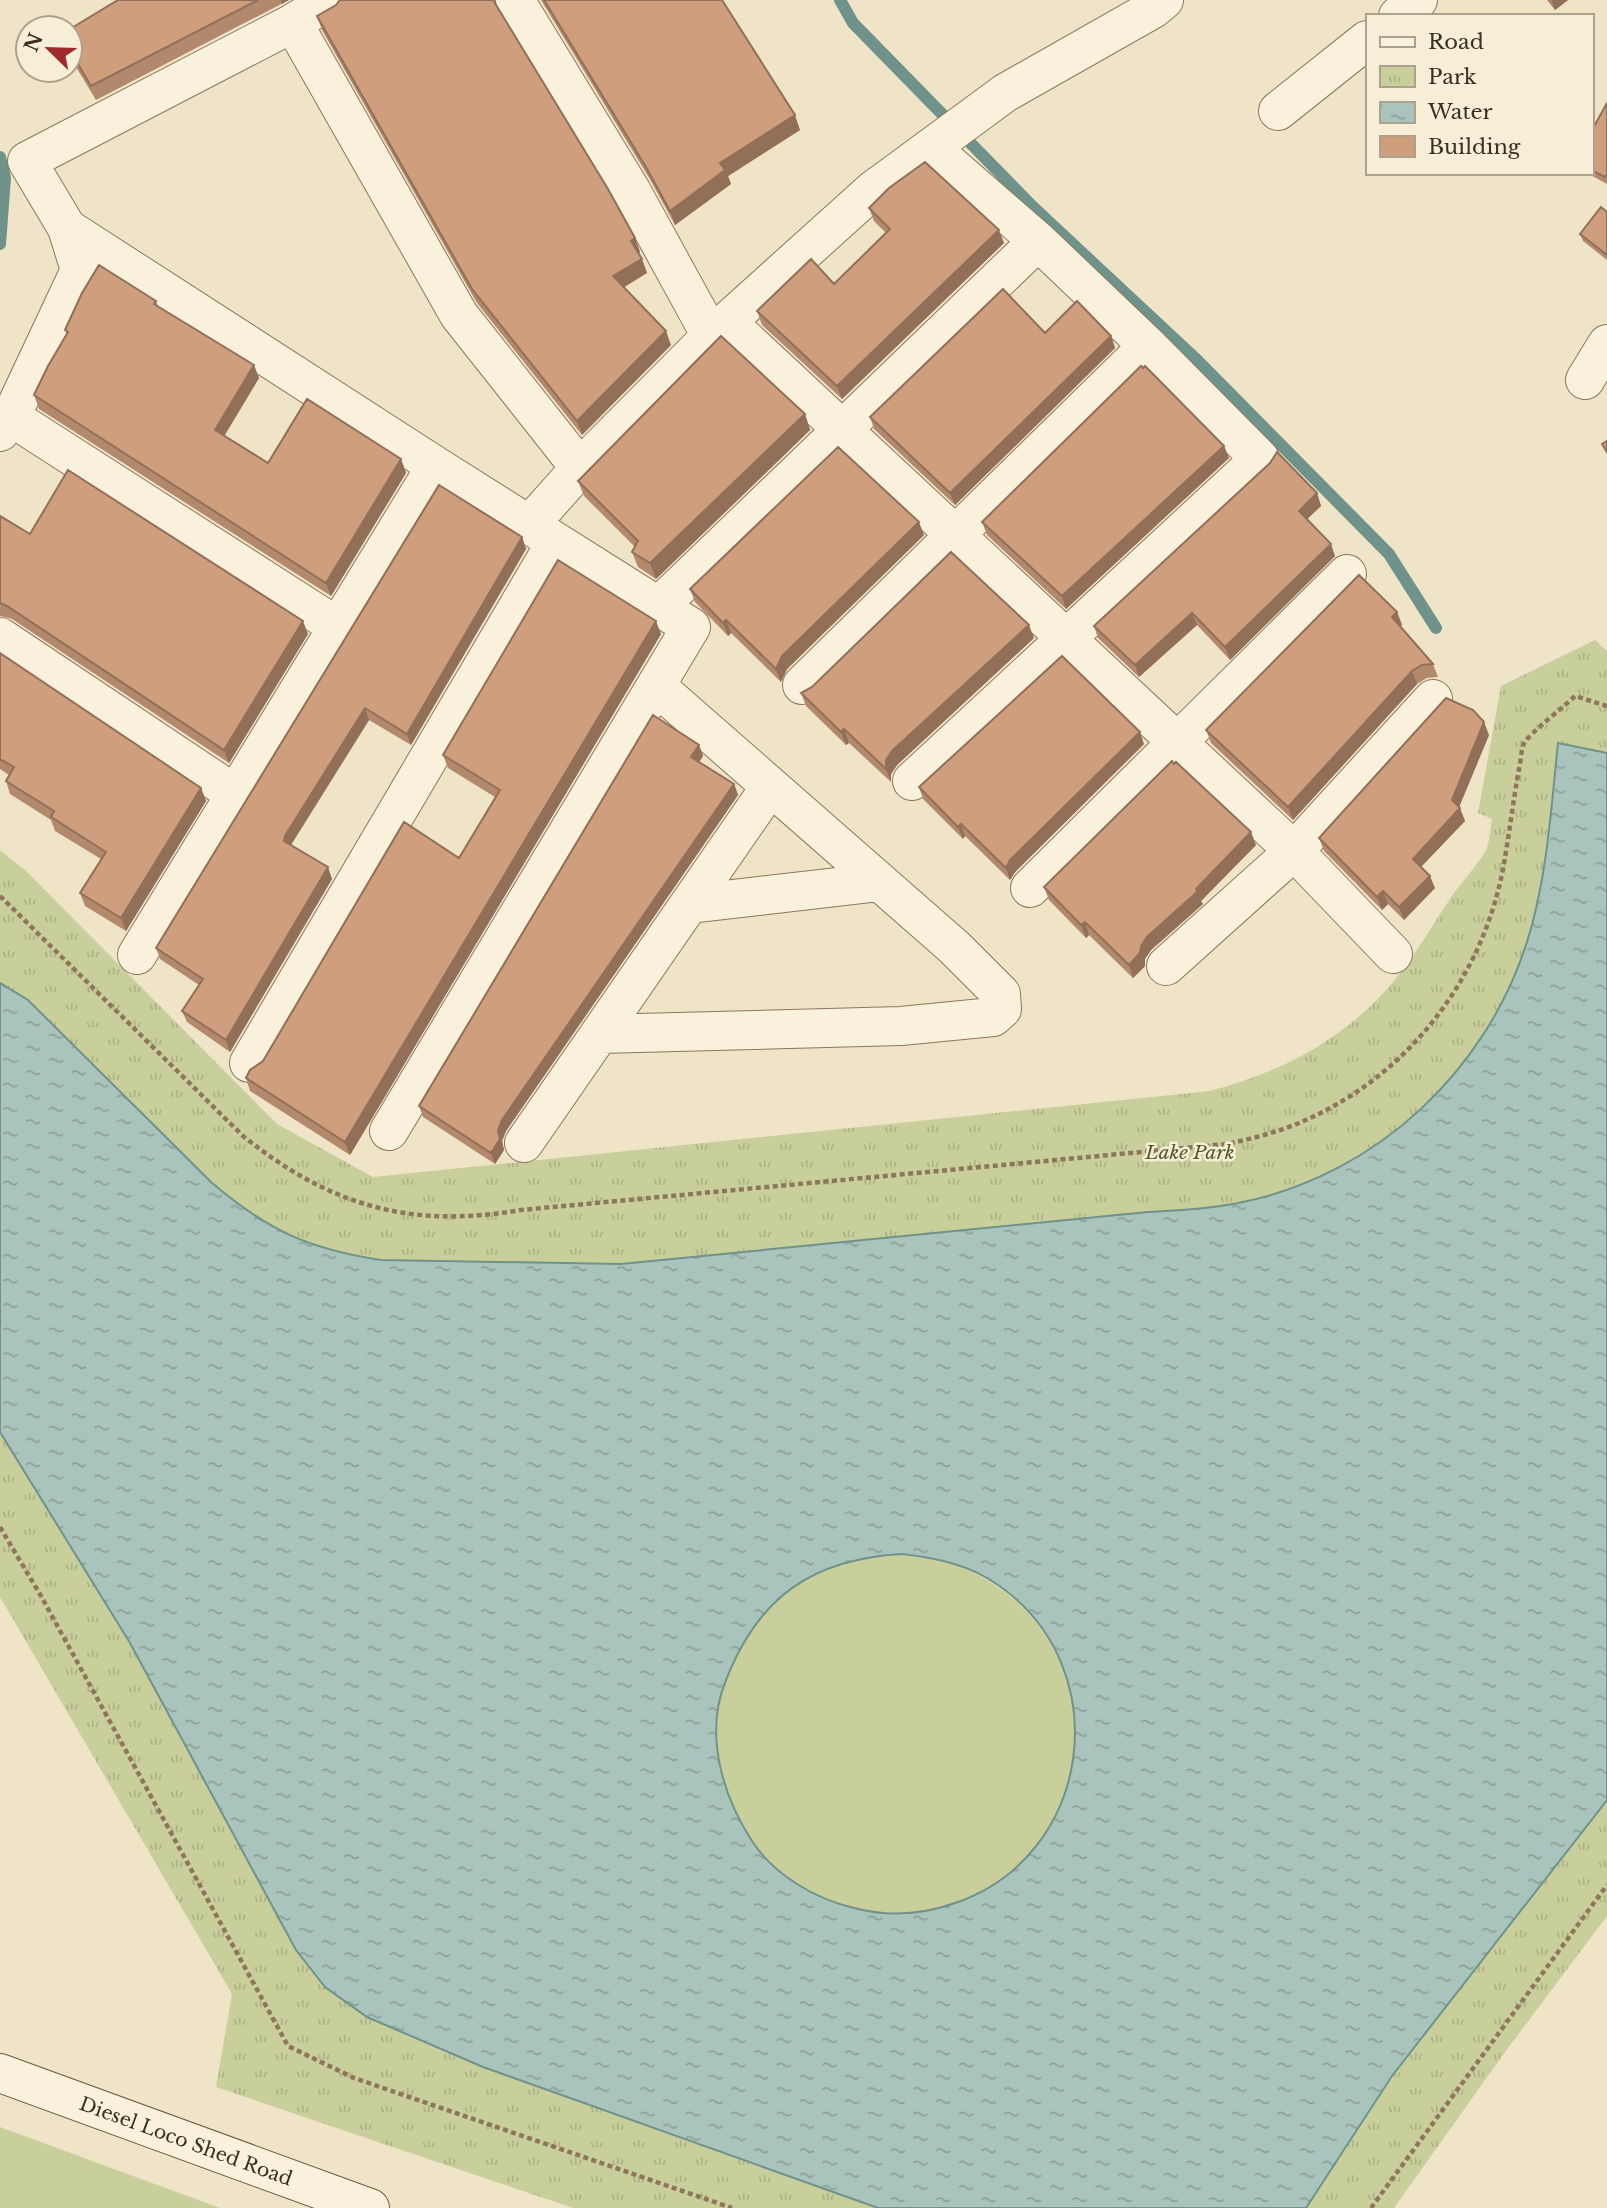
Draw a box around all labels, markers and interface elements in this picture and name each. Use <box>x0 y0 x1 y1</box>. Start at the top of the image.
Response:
north arrow <box>14 14 84 84</box>
legend <box>1366 14 1593 175</box>
text: Road <box>1428 29 1484 55</box>
text: N <box>20 30 48 55</box>
text: Park <box>1428 64 1477 90</box>
text: Water <box>1427 99 1492 125</box>
text: Building <box>1428 134 1521 160</box>
park label: Lake Park <box>1144 1141 1235 1164</box>
street label: Diesel Loco Shed Road <box>76 2092 296 2191</box>

